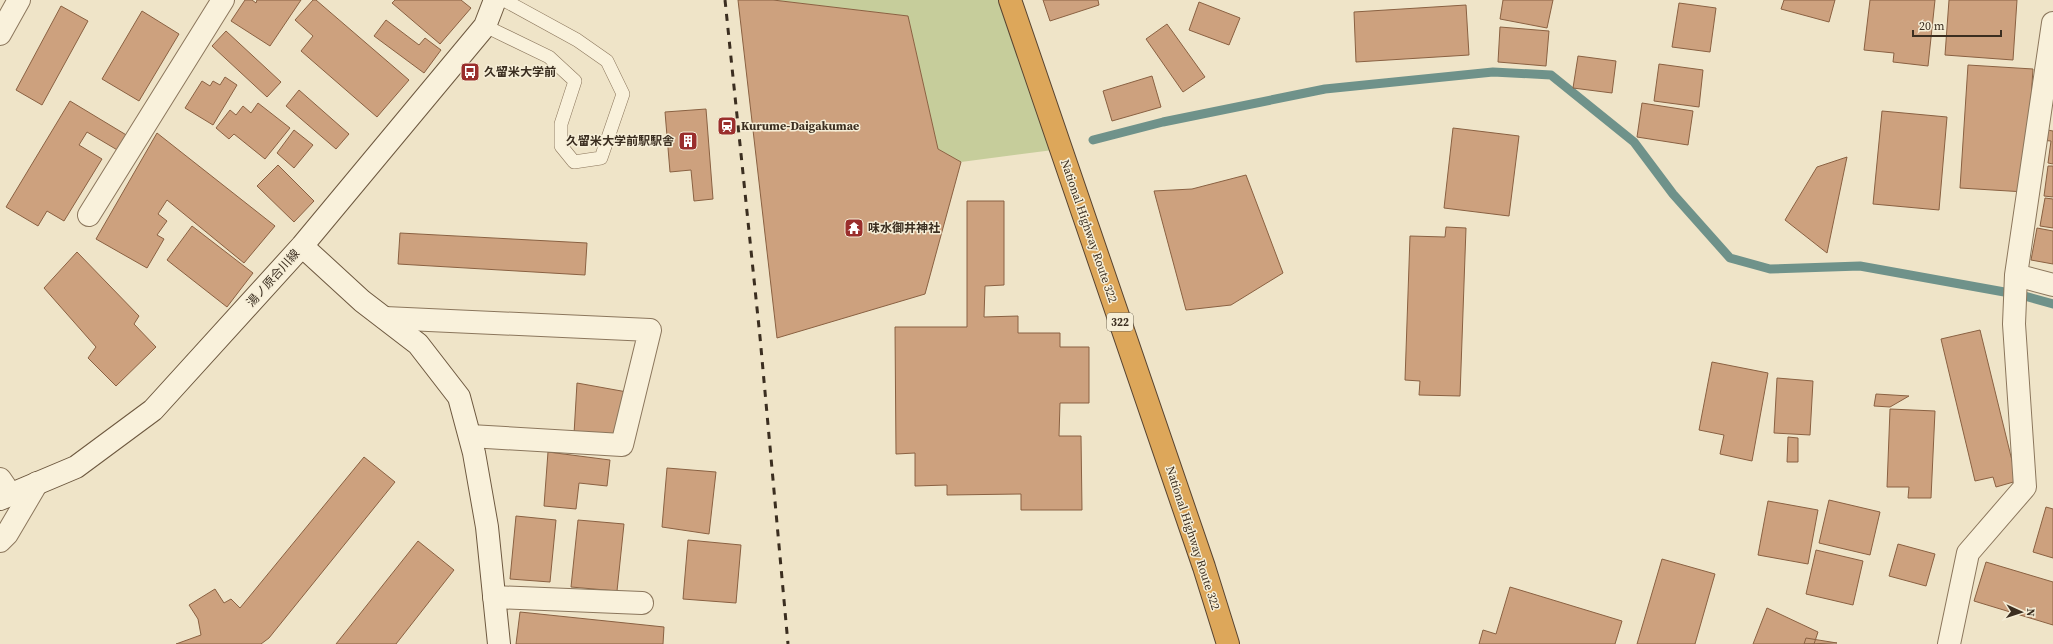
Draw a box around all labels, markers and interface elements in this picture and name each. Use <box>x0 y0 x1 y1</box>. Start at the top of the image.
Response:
scale bar <box>1913 12 2001 38</box>
text: 20 m <box>1919 18 1945 34</box>
bus stop icon: 久留米大学前 <box>459 61 481 83</box>
place label: 久留米大学前 <box>484 64 556 80</box>
station icon: Kurume-Daigakumae <box>716 115 738 137</box>
place label: Kurume-Daigakumae <box>741 118 859 134</box>
building icon: 久留米大学前駅駅舎 <box>677 130 699 152</box>
place label: 久留米大学前駅駅舎 <box>566 133 674 149</box>
street label: National Highway Route 322 <box>1057 157 1121 305</box>
temple icon: 味水御井神社 <box>843 217 865 239</box>
place label: 味水御井神社 <box>868 220 940 236</box>
street label: 湯ノ原合川線 <box>243 246 303 310</box>
road number: 322 <box>1107 313 1133 331</box>
street label: National Highway Route 322 <box>1162 464 1224 612</box>
north arrow <box>2001 592 2041 632</box>
text: N <box>2023 608 2038 617</box>

